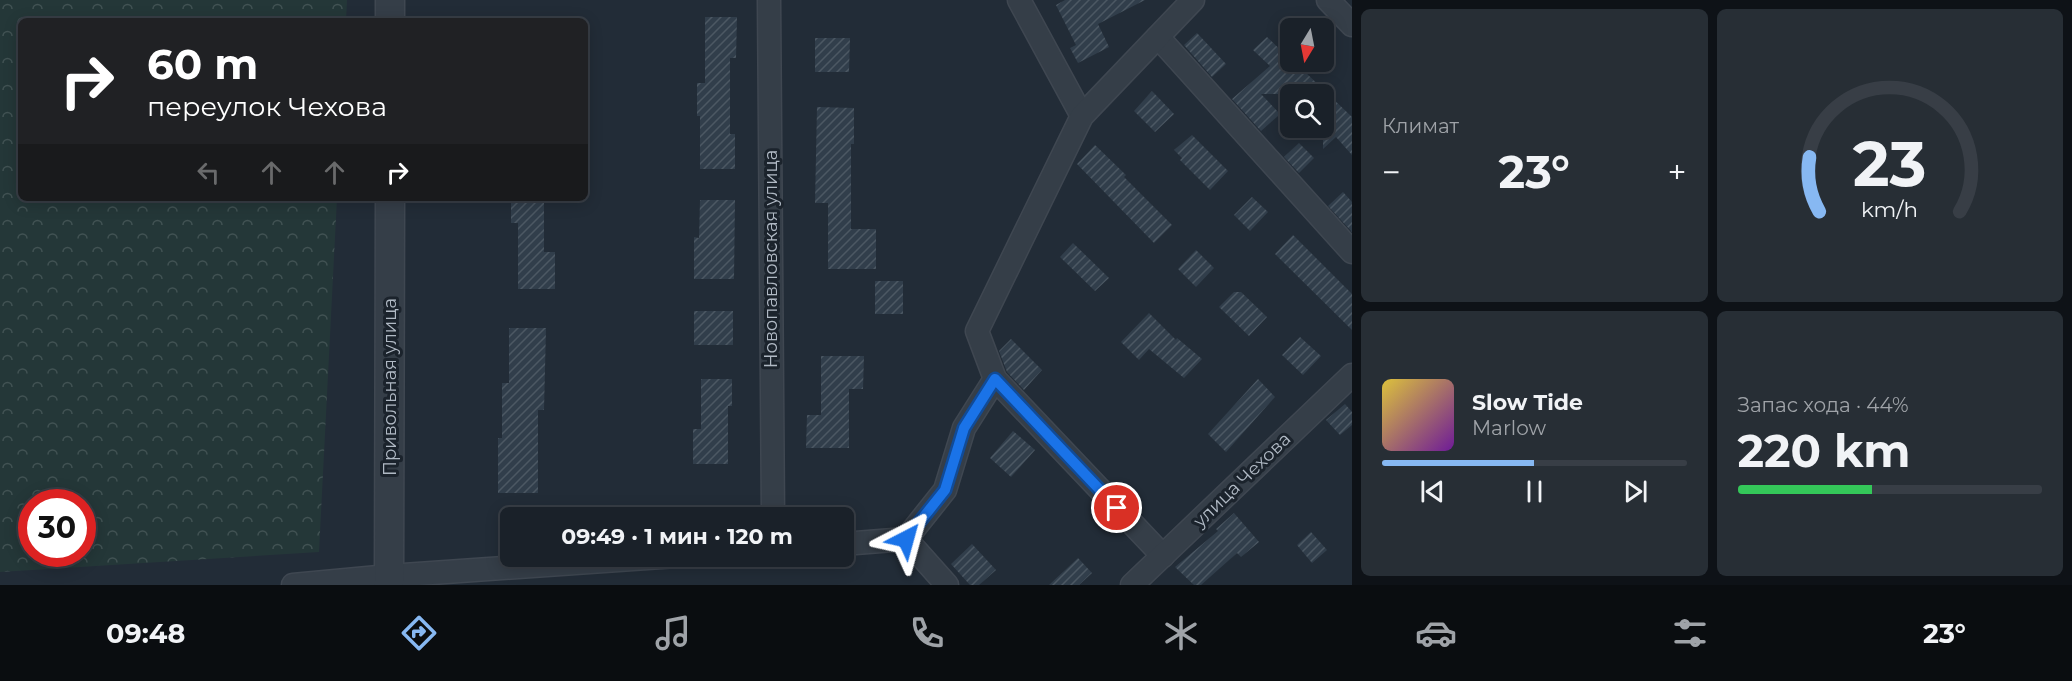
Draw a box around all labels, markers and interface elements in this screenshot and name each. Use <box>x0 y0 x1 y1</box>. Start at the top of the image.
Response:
north arrow <box>1280 18 1334 72</box>
map controls <box>1280 18 1334 138</box>
text: 60 m <box>147 38 258 90</box>
icon: right <box>48 42 126 120</box>
button: search <box>1280 84 1334 138</box>
text: переулок Чехова <box>147 90 387 123</box>
text: Климат <box>1382 114 1459 138</box>
text: 23 <box>1853 126 1927 202</box>
text: 23° <box>1499 144 1570 199</box>
street label: Новопавловская улица <box>760 150 782 368</box>
text: − <box>1382 152 1401 192</box>
text: + <box>1668 152 1686 192</box>
icon: left <box>192 156 225 189</box>
icon: ahead <box>255 156 288 189</box>
icon: ahead <box>318 156 351 189</box>
icon: right <box>381 156 414 189</box>
text: km/h <box>1861 197 1918 223</box>
street label: Привольная улица <box>379 298 401 476</box>
text: Slow Tide <box>1472 389 1583 416</box>
text: Запас хода · 44% <box>1738 393 1909 417</box>
text: Marlow <box>1472 416 1546 440</box>
text: 220 km <box>1738 423 1910 478</box>
street label: улица Чехова <box>1188 428 1295 533</box>
icon: previous <box>1416 475 1449 508</box>
icon: pause <box>1518 475 1551 508</box>
icon: next <box>1619 475 1652 508</box>
pin <box>1091 482 1142 533</box>
speed limit sign: 30 <box>18 489 96 567</box>
icon: arrive <box>1100 491 1133 524</box>
position arrow <box>874 507 938 571</box>
text: 09:49 · 1 мин · 120 m <box>561 523 793 550</box>
icon: directions <box>398 612 440 654</box>
icon: music <box>652 612 694 654</box>
icon: phone <box>906 612 948 654</box>
icon: climate <box>1160 612 1202 654</box>
icon: car <box>1415 612 1457 654</box>
icon: filters <box>1669 612 1711 654</box>
text: 09:48 <box>106 617 185 650</box>
text: 23° <box>1923 617 1966 650</box>

